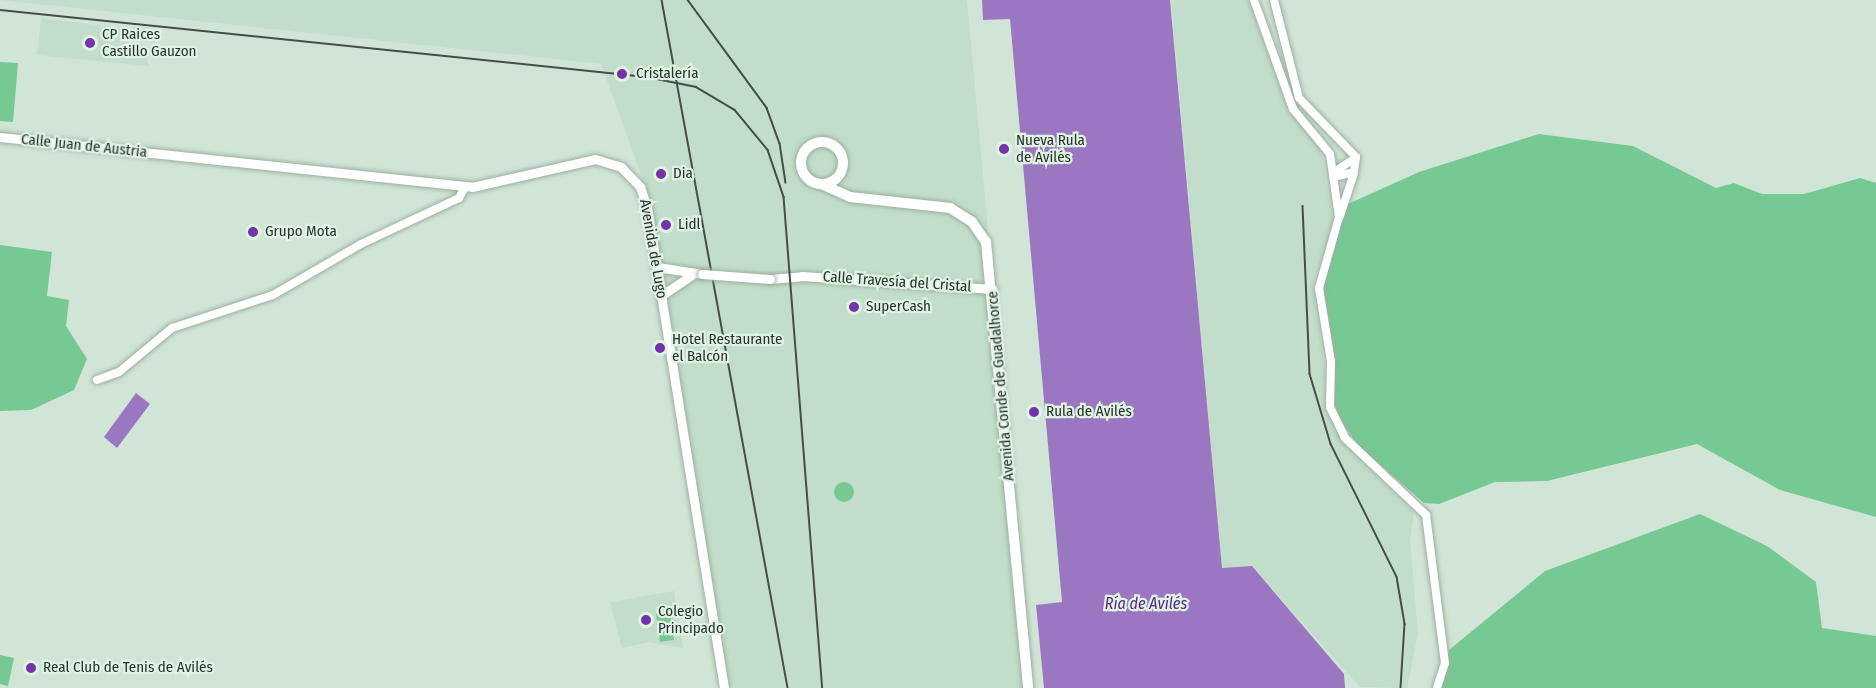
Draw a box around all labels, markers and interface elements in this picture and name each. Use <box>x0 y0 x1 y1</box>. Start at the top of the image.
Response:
place label: CP Raices Castillo Gauzon <box>102 25 196 60</box>
marker: CP Raices Castillo Gauzon <box>83 36 97 50</box>
marker: Cristalería <box>613 65 631 83</box>
place label: Cristalería <box>636 65 698 83</box>
street label: Calle Juan de Austria <box>20 130 148 162</box>
place label: Nueva Rula de Avilés <box>1016 131 1085 166</box>
marker: Nueva Rula de Avilés <box>997 142 1011 156</box>
place label: Dia <box>673 165 693 183</box>
marker: Dia <box>654 167 668 181</box>
street label: Avenida de Lugo <box>635 198 671 300</box>
place label: Lidl <box>678 216 700 234</box>
marker: Lidl <box>659 218 673 232</box>
place label: Grupo Mota <box>265 223 337 241</box>
marker: Grupo Mota <box>246 225 260 239</box>
street label: Calle Travesía del Cristal <box>822 268 972 296</box>
street label: Avenida Conde de Guadalhorce <box>984 290 1018 482</box>
place label: SuperCash <box>866 298 931 316</box>
marker: SuperCash <box>847 300 861 314</box>
place label: Hotel Restaurante el Balcón <box>672 330 782 365</box>
marker: Hotel Restaurante el Balcón <box>653 341 667 355</box>
place label: Rula de Avilés <box>1046 403 1132 421</box>
marker: Rula de Avilés <box>1027 405 1041 419</box>
water label: Ría de Avilés <box>1105 594 1187 614</box>
place label: Colegio Principado <box>658 602 724 637</box>
marker: Colegio Principado <box>639 613 653 627</box>
place label: Real Club de Tenis de Avilés <box>43 659 213 677</box>
marker: Real Club de Tenis de Avilés <box>24 661 38 675</box>

